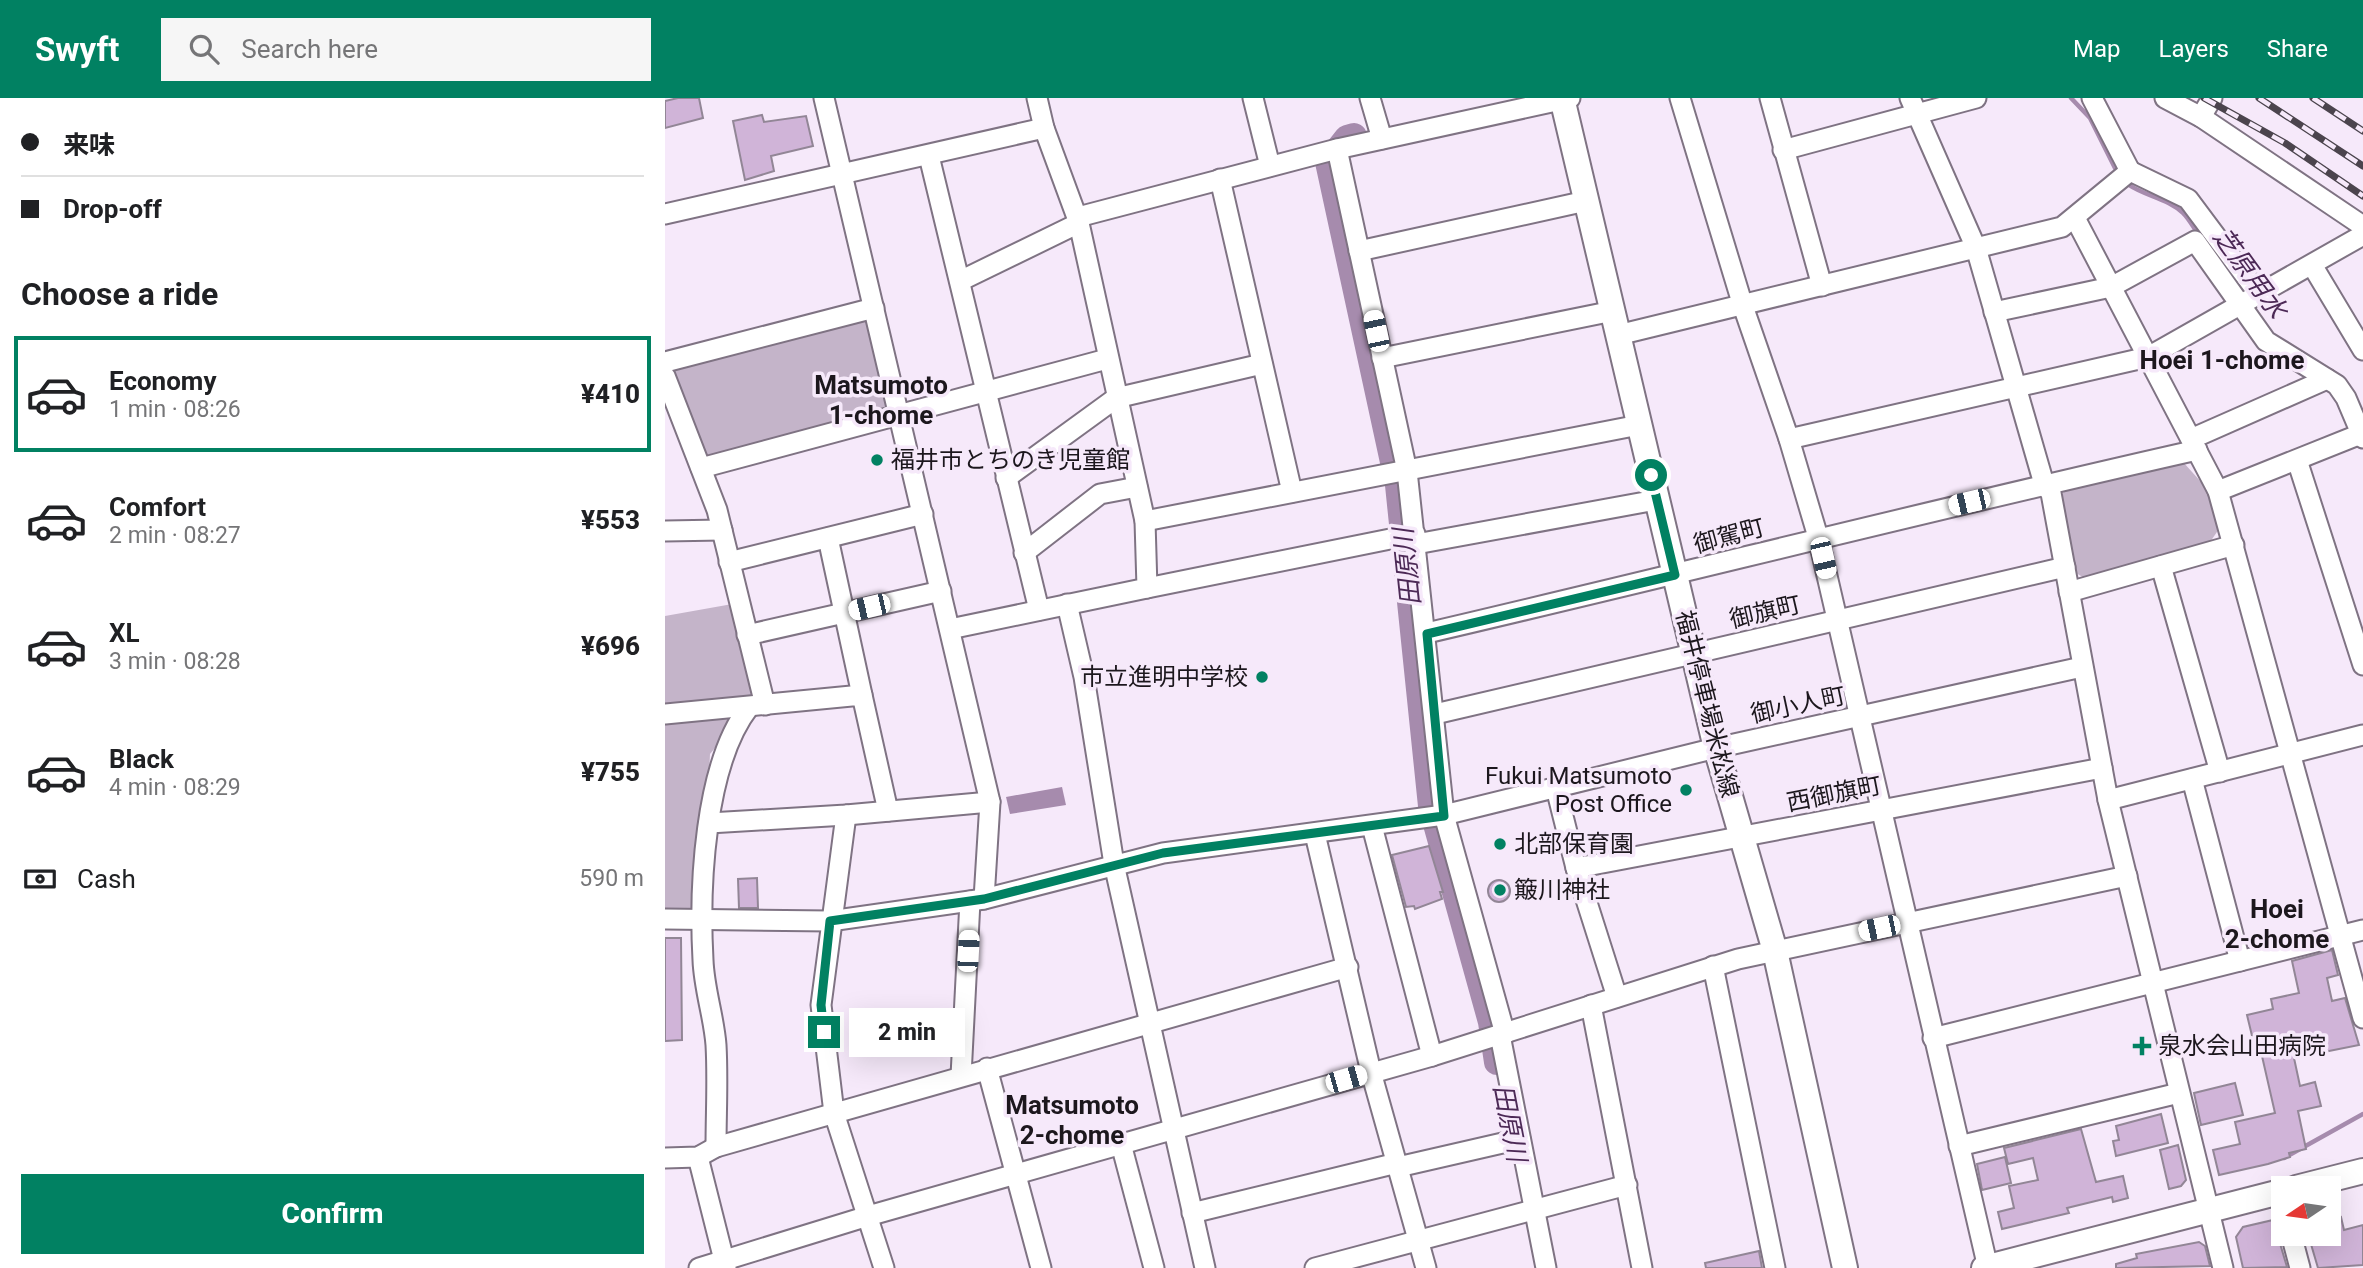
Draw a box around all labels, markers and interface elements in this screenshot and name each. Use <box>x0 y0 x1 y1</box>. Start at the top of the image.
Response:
search box <box>161 18 651 81</box>
text: Swyft <box>35 30 119 69</box>
icon: search <box>185 30 223 68</box>
text: Search here <box>241 34 378 64</box>
text: Map <box>2073 35 2121 63</box>
text: Layers <box>2159 35 2229 63</box>
text: Share <box>2267 35 2328 63</box>
text: 来味 <box>63 130 115 160</box>
text: Drop-off <box>63 194 162 224</box>
water label: 芝原用水 <box>2207 222 2294 326</box>
text: Choose a ride <box>21 275 218 313</box>
car <box>1362 308 1391 354</box>
district label: Hoei 1-chome <box>2140 345 2304 375</box>
icon: car <box>25 363 88 426</box>
text: Economy <box>109 366 216 396</box>
district label: Matsumoto 1-chome <box>814 370 948 430</box>
text: ¥410 <box>581 379 640 409</box>
text: 1 min · 08:26 <box>109 396 241 423</box>
place label: 福井市とちのき児童館 <box>891 446 1130 474</box>
marker: 福井市とちのき児童館 <box>869 452 885 468</box>
route start <box>1635 459 1667 491</box>
car <box>1947 487 1992 517</box>
icon: car <box>25 489 88 552</box>
text: Comfort <box>109 492 206 522</box>
text: ¥553 <box>581 505 640 535</box>
street label: 御駕町 <box>1691 513 1767 559</box>
text: 2 min · 08:27 <box>109 522 241 549</box>
water label: 田原川 <box>1388 524 1426 607</box>
car <box>1809 535 1838 581</box>
street label: 御旗町 <box>1727 590 1803 634</box>
car <box>847 592 892 622</box>
street label: 福井停車場米松線 <box>1670 607 1744 801</box>
icon: car <box>25 615 88 678</box>
text: XL <box>109 618 140 648</box>
text: ¥696 <box>581 631 640 661</box>
text: 3 min · 08:28 <box>109 648 241 675</box>
place label: 市立進明中学校 <box>1080 663 1248 691</box>
marker: 市立進明中学校 <box>1254 669 1270 685</box>
street label: 御小人町 <box>1748 681 1848 729</box>
icon: car <box>25 741 88 804</box>
text: Black <box>109 744 174 774</box>
text: ¥755 <box>581 757 640 787</box>
place label: Fukui Matsumoto Post Office <box>1485 762 1672 818</box>
street label: 西御旗町 <box>1784 771 1884 817</box>
text: 4 min · 08:29 <box>109 774 241 801</box>
marker: Fukui Matsumoto Post Office <box>1678 782 1694 798</box>
place label: 北部保育園 <box>1514 830 1634 858</box>
marker: 北部保育園 <box>1492 836 1508 852</box>
icon: cash <box>21 860 59 898</box>
text: Cash <box>77 864 136 894</box>
text: 590 m <box>579 865 644 892</box>
place label: 簸川神社 <box>1514 876 1610 904</box>
marker: 簸川神社 <box>1492 882 1508 898</box>
district label: Hoei 2-chome <box>2225 894 2329 954</box>
car <box>1857 913 1902 943</box>
car <box>957 929 980 973</box>
callout: 2 min <box>849 1007 964 1056</box>
route end <box>808 1016 840 1048</box>
text: 2 min <box>878 1019 936 1046</box>
place label: 泉水会山田病院 <box>2158 1032 2326 1060</box>
marker: 泉水会山田病院 <box>2132 1036 2152 1056</box>
car <box>1323 1063 1370 1095</box>
water label: 田原川 <box>1488 1082 1533 1167</box>
district label: Matsumoto 2-chome <box>1005 1090 1139 1150</box>
button: Confirm <box>21 1174 644 1254</box>
north arrow <box>2271 1176 2341 1246</box>
map controls <box>2271 1176 2341 1246</box>

